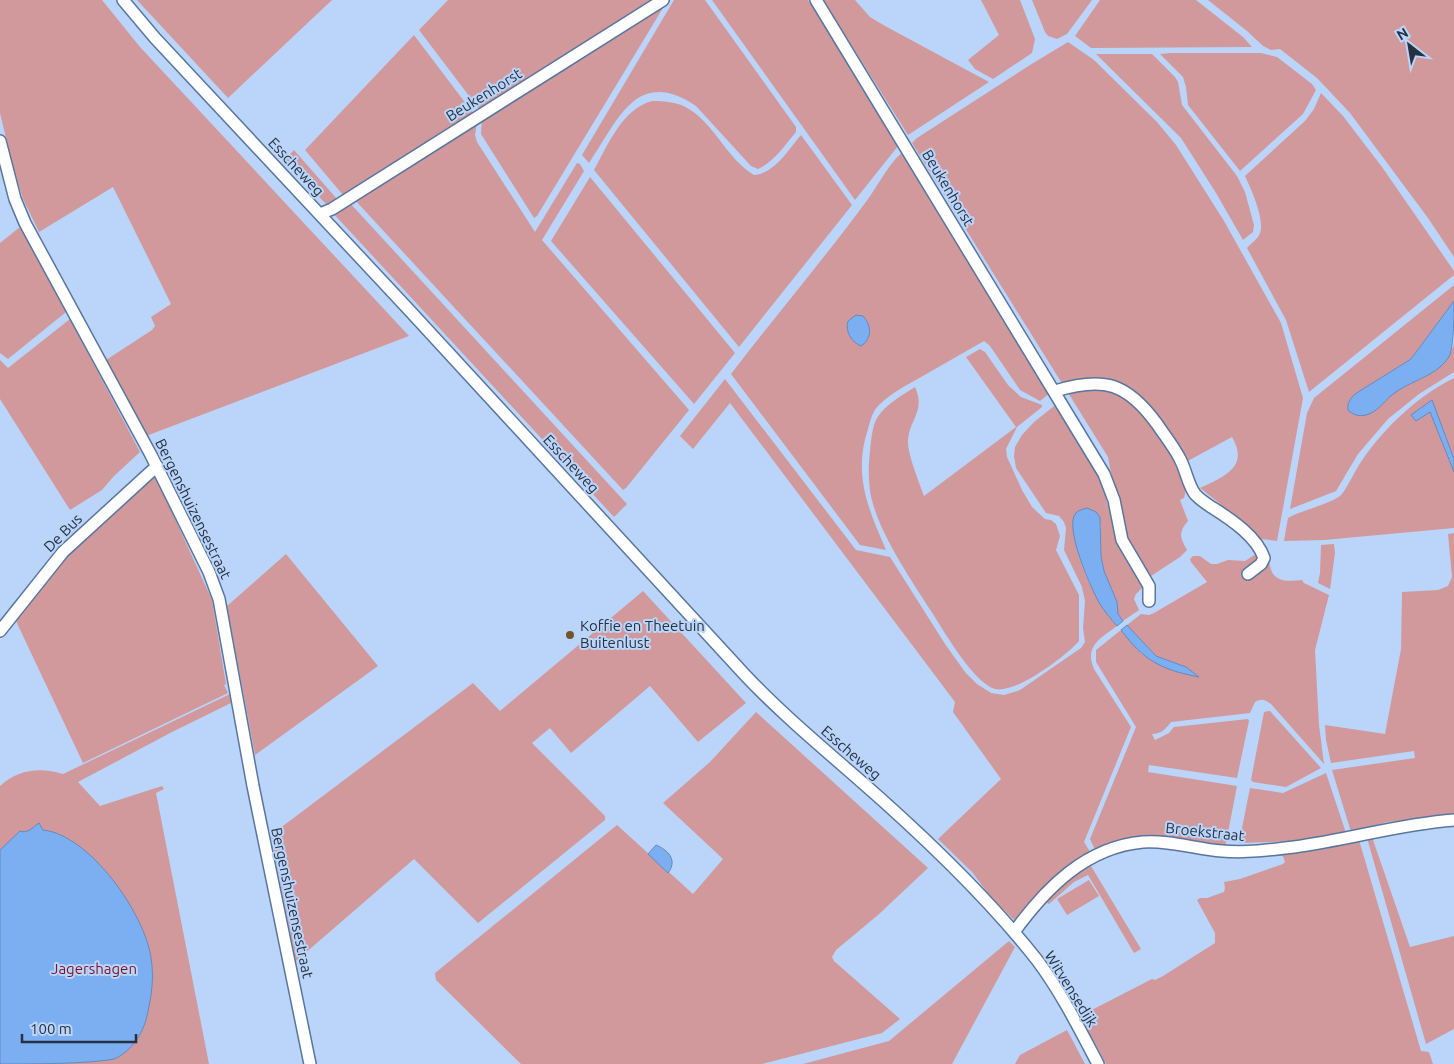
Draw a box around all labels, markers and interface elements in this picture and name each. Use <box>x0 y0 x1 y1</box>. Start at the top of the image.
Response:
north arrow <box>1384 20 1434 70</box>
text: N <box>1394 24 1411 43</box>
street label: Beukenhorst <box>443 65 525 125</box>
street label: Esscheweg <box>265 134 328 199</box>
street label: Beukenhorst <box>919 147 978 229</box>
street label: Esscheweg <box>540 431 603 496</box>
street label: Bergenshuizensestraat <box>152 436 235 582</box>
street label: De Bus <box>40 510 85 555</box>
place label: Koffie en Theetuin Buitenlust <box>580 617 705 651</box>
marker: Koffie en Theetuin Buitenlust <box>564 629 576 641</box>
street label: Esscheweg <box>818 722 885 783</box>
street label: Broekstraat <box>1165 819 1245 844</box>
street label: Bergenshuizensestraat <box>268 826 317 980</box>
street label: Witvensedijk <box>1041 948 1102 1030</box>
park label: Jagershagen <box>51 960 137 977</box>
scale bar <box>22 1012 136 1044</box>
text: 100 m <box>30 1020 72 1037</box>

